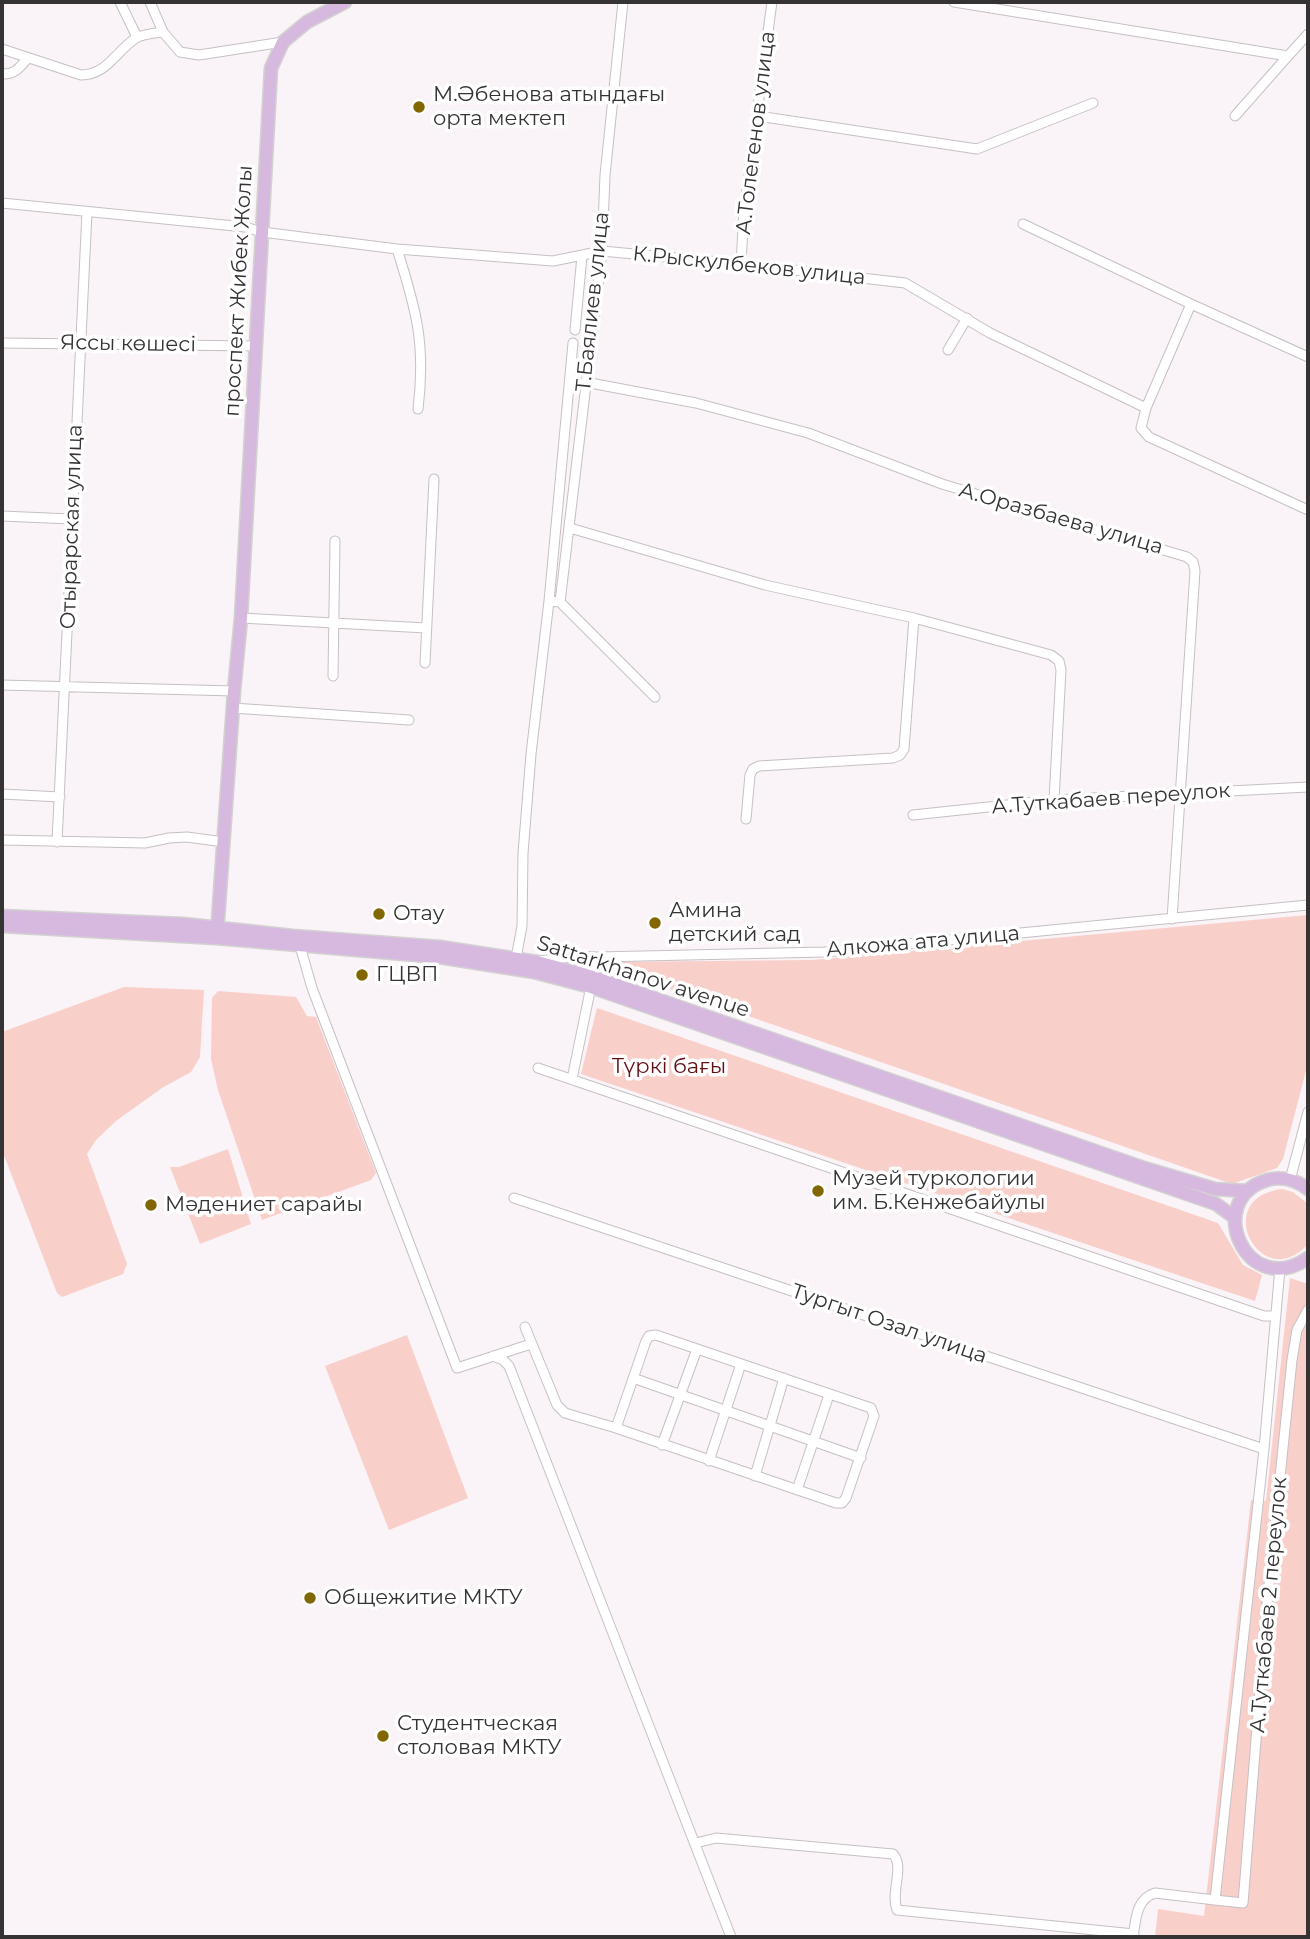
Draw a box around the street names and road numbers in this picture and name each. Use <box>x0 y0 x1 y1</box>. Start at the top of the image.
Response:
street label: А.Толегенов улица <box>731 30 781 236</box>
street label: проспект Жибек Жолы <box>220 165 258 417</box>
street label: Т.Баялиев улица <box>571 211 615 393</box>
street label: К.Рыскулбеков улица <box>631 241 867 291</box>
street label: Яссы көшесі <box>60 330 196 358</box>
street label: Отырарская улица <box>56 424 88 630</box>
street label: А.Оразбаева улица <box>956 478 1166 560</box>
street label: А.Туткабаев переулок <box>991 778 1231 820</box>
street label: Алкожа ата улица <box>825 921 1021 963</box>
street label: Sattarkhanov avenue <box>533 931 753 1023</box>
street label: Тургыт Озал улица <box>788 1279 990 1369</box>
street label: А.Туткабаев 2 переулок <box>1245 1476 1293 1734</box>

